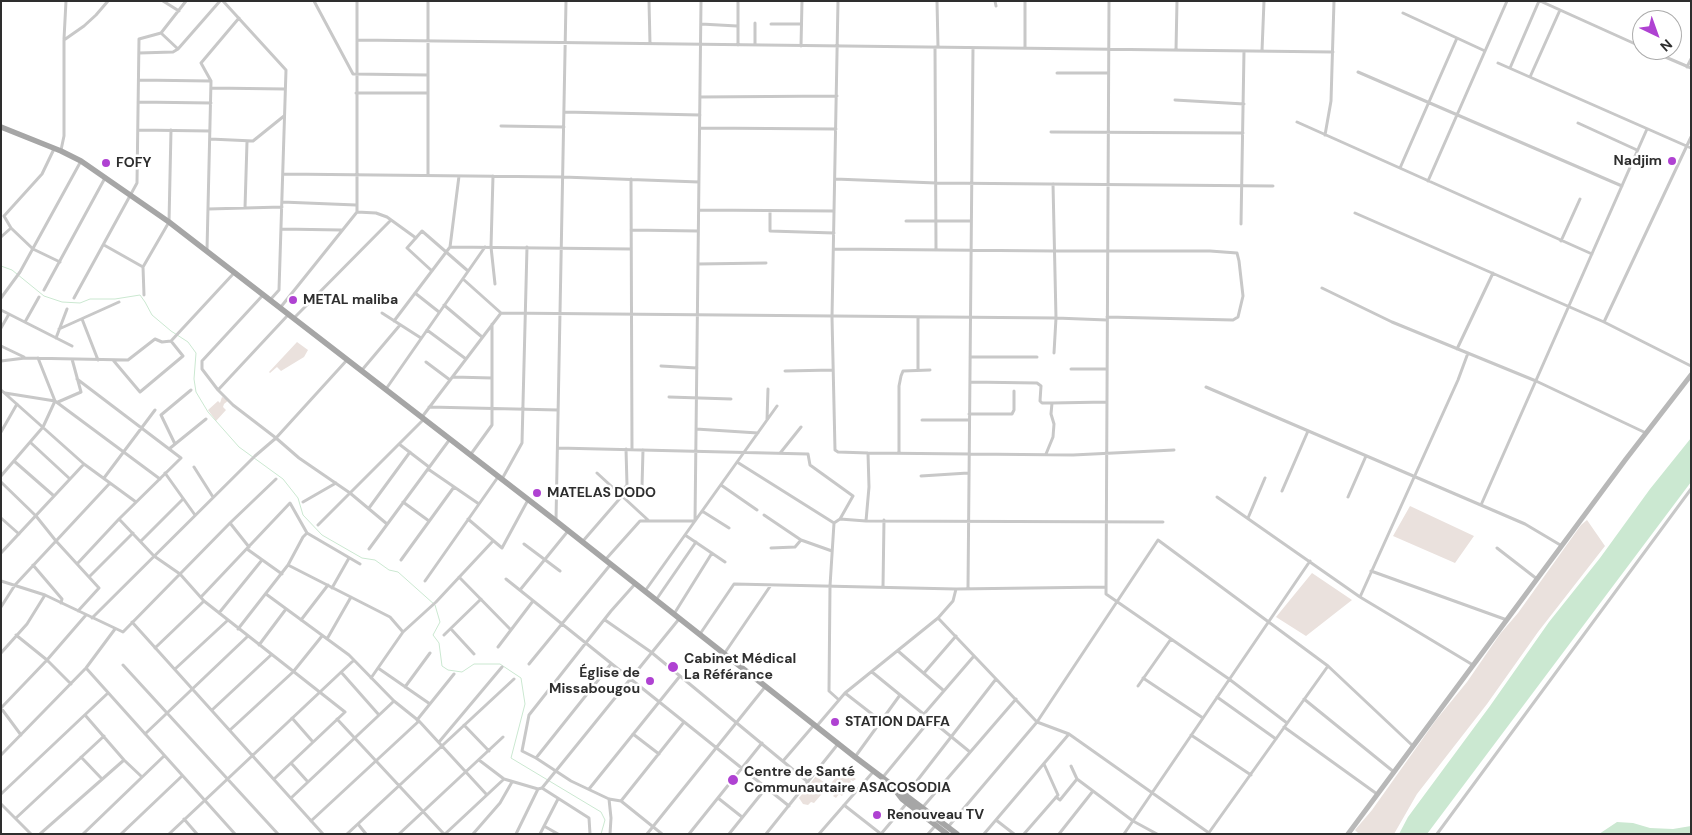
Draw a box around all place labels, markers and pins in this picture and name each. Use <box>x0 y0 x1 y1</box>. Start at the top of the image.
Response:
place label: Nadjim <box>1614 153 1662 169</box>
place label: FOFY <box>116 155 151 171</box>
marker: Nadjim <box>1666 155 1678 167</box>
marker: FOFY <box>100 157 112 169</box>
place label: METAL maliba <box>303 292 398 308</box>
marker: METAL maliba <box>287 294 299 306</box>
place label: MATELAS DODO <box>547 485 656 501</box>
marker: MATELAS DODO <box>531 487 543 499</box>
place label: Cabinet Médical La Référance <box>684 651 796 684</box>
marker: Cabinet Médical La Référance <box>666 660 680 674</box>
place label: Église de Missabougou <box>549 665 640 698</box>
marker: Église de Missabougou <box>644 675 656 687</box>
place label: STATION DAFFA <box>845 714 950 730</box>
marker: STATION DAFFA <box>829 716 841 728</box>
place label: Centre de Santé Communautaire ASACOSODIA <box>744 764 951 796</box>
marker: Centre de Santé Communautaire ASACOSODIA <box>726 773 740 787</box>
place label: Renouveau TV <box>887 807 984 823</box>
marker: Renouveau TV <box>871 809 883 821</box>

